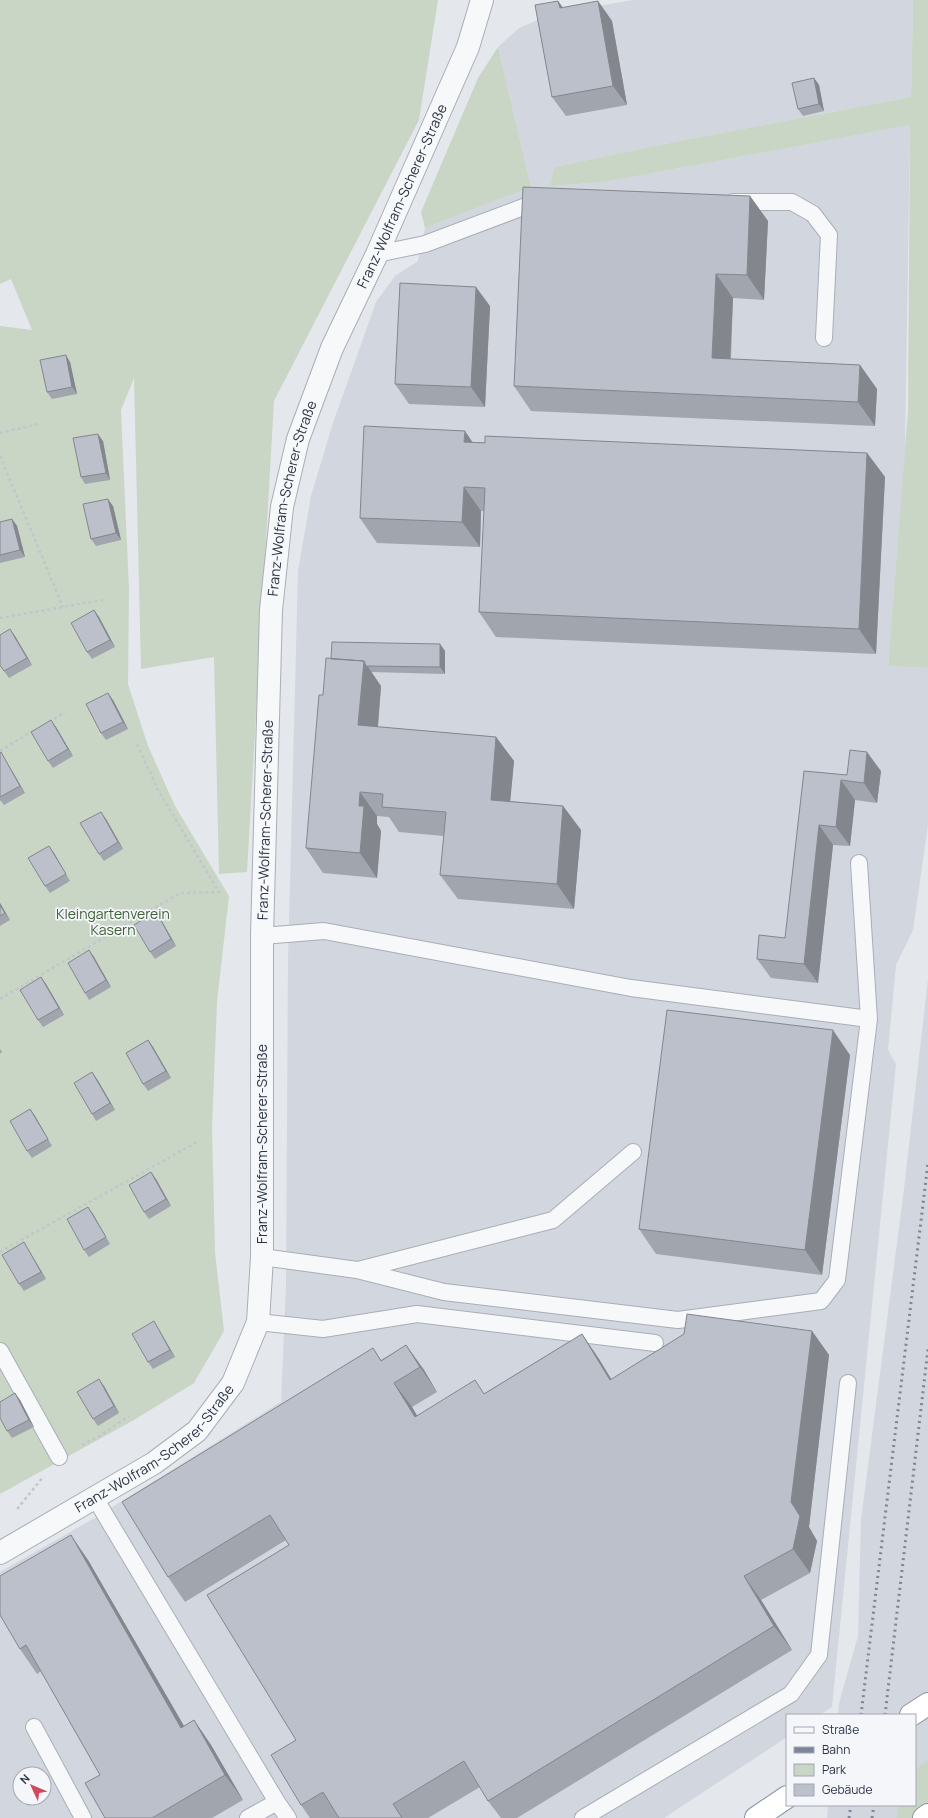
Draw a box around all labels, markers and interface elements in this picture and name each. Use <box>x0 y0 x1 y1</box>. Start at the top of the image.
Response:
street label: Franz-Wolfram-Scherer-Straße <box>352 101 451 291</box>
street label: Franz-Wolfram-Scherer-Straße <box>263 398 321 597</box>
street label: Franz-Wolfram-Scherer-Straße <box>252 720 277 920</box>
park label: Kleingartenverein Kasern <box>56 904 170 939</box>
street label: Franz-Wolfram-Scherer-Straße <box>252 1044 271 1244</box>
street label: Franz-Wolfram-Scherer-Straße <box>71 1380 238 1516</box>
legend <box>786 1714 916 1806</box>
text: Straße <box>822 1721 859 1738</box>
text: Bahn <box>822 1741 850 1758</box>
text: Park <box>822 1761 847 1778</box>
north arrow <box>12 1766 52 1806</box>
text: N <box>16 1771 33 1787</box>
text: Gebäude <box>822 1781 873 1798</box>

